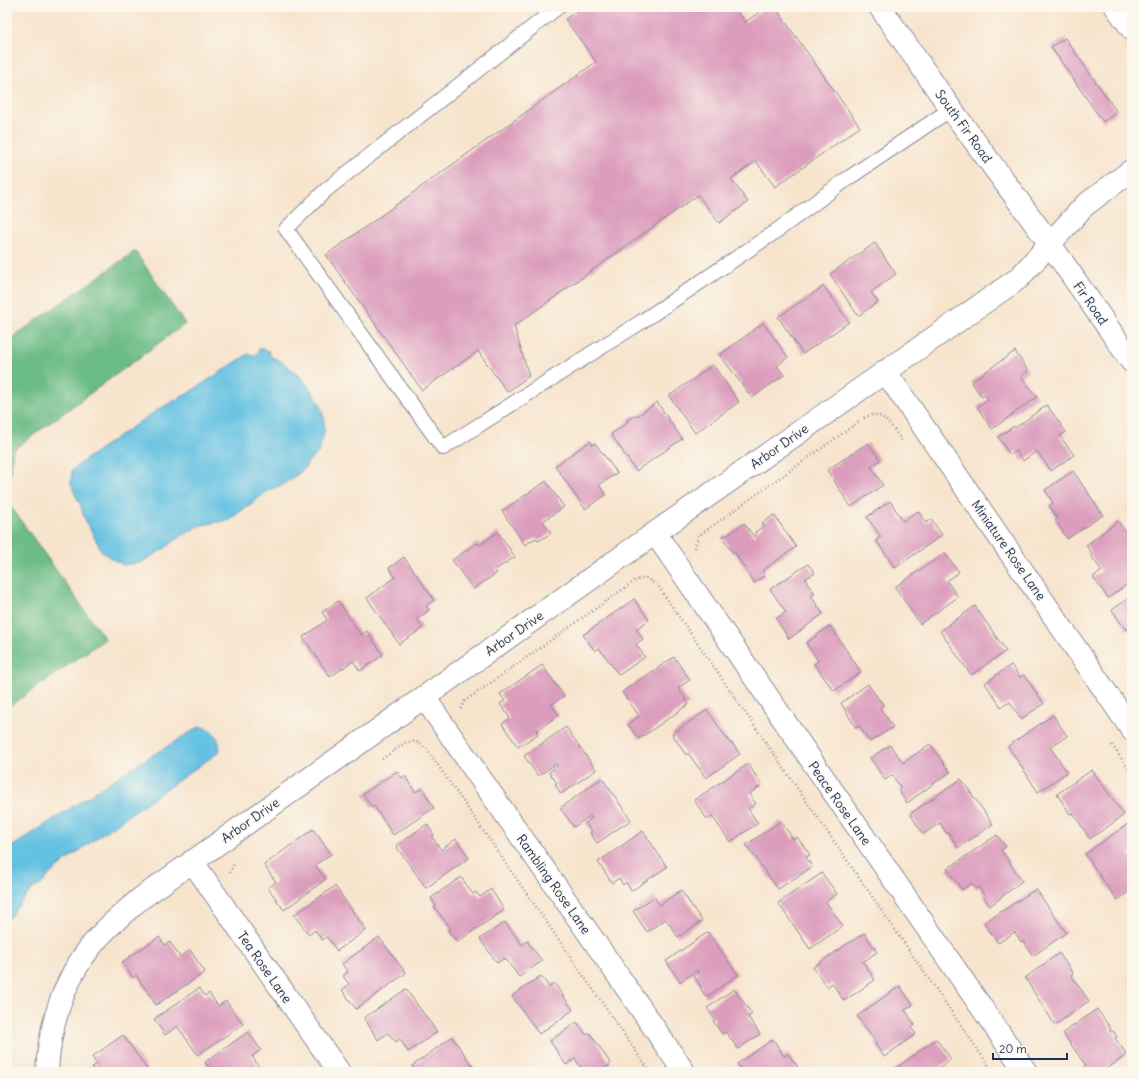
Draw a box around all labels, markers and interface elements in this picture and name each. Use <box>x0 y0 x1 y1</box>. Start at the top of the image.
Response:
street label: South Fir Road <box>931 86 996 166</box>
street label: Fir Road <box>1070 278 1112 329</box>
street label: Arbor Drive <box>747 420 812 473</box>
street label: Miniature Rose Lane <box>968 497 1050 604</box>
street label: Arbor Drive <box>482 607 547 660</box>
street label: Peace Rose Lane <box>804 758 875 849</box>
street label: Arbor Drive <box>218 794 283 847</box>
street label: Rambling Rose Lane <box>513 831 594 938</box>
street label: Tea Rose Lane <box>234 928 296 1007</box>
scale bar <box>993 1035 1067 1061</box>
text: 20 m <box>999 1041 1027 1056</box>

